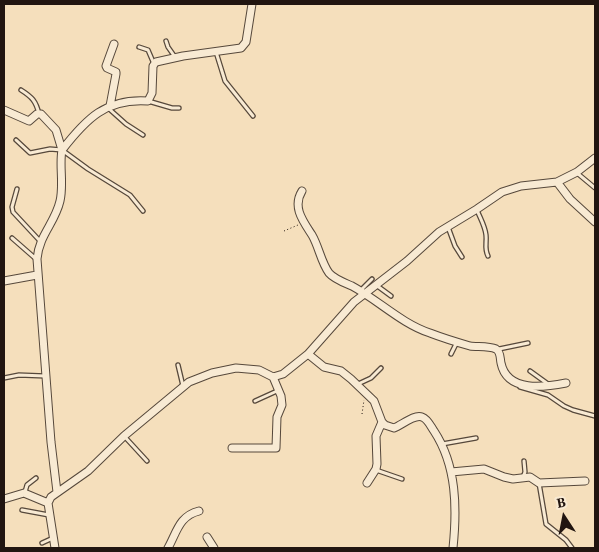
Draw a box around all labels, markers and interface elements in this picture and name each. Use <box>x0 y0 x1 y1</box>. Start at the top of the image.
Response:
north arrow <box>539 492 589 542</box>
text: B <box>555 493 567 512</box>

